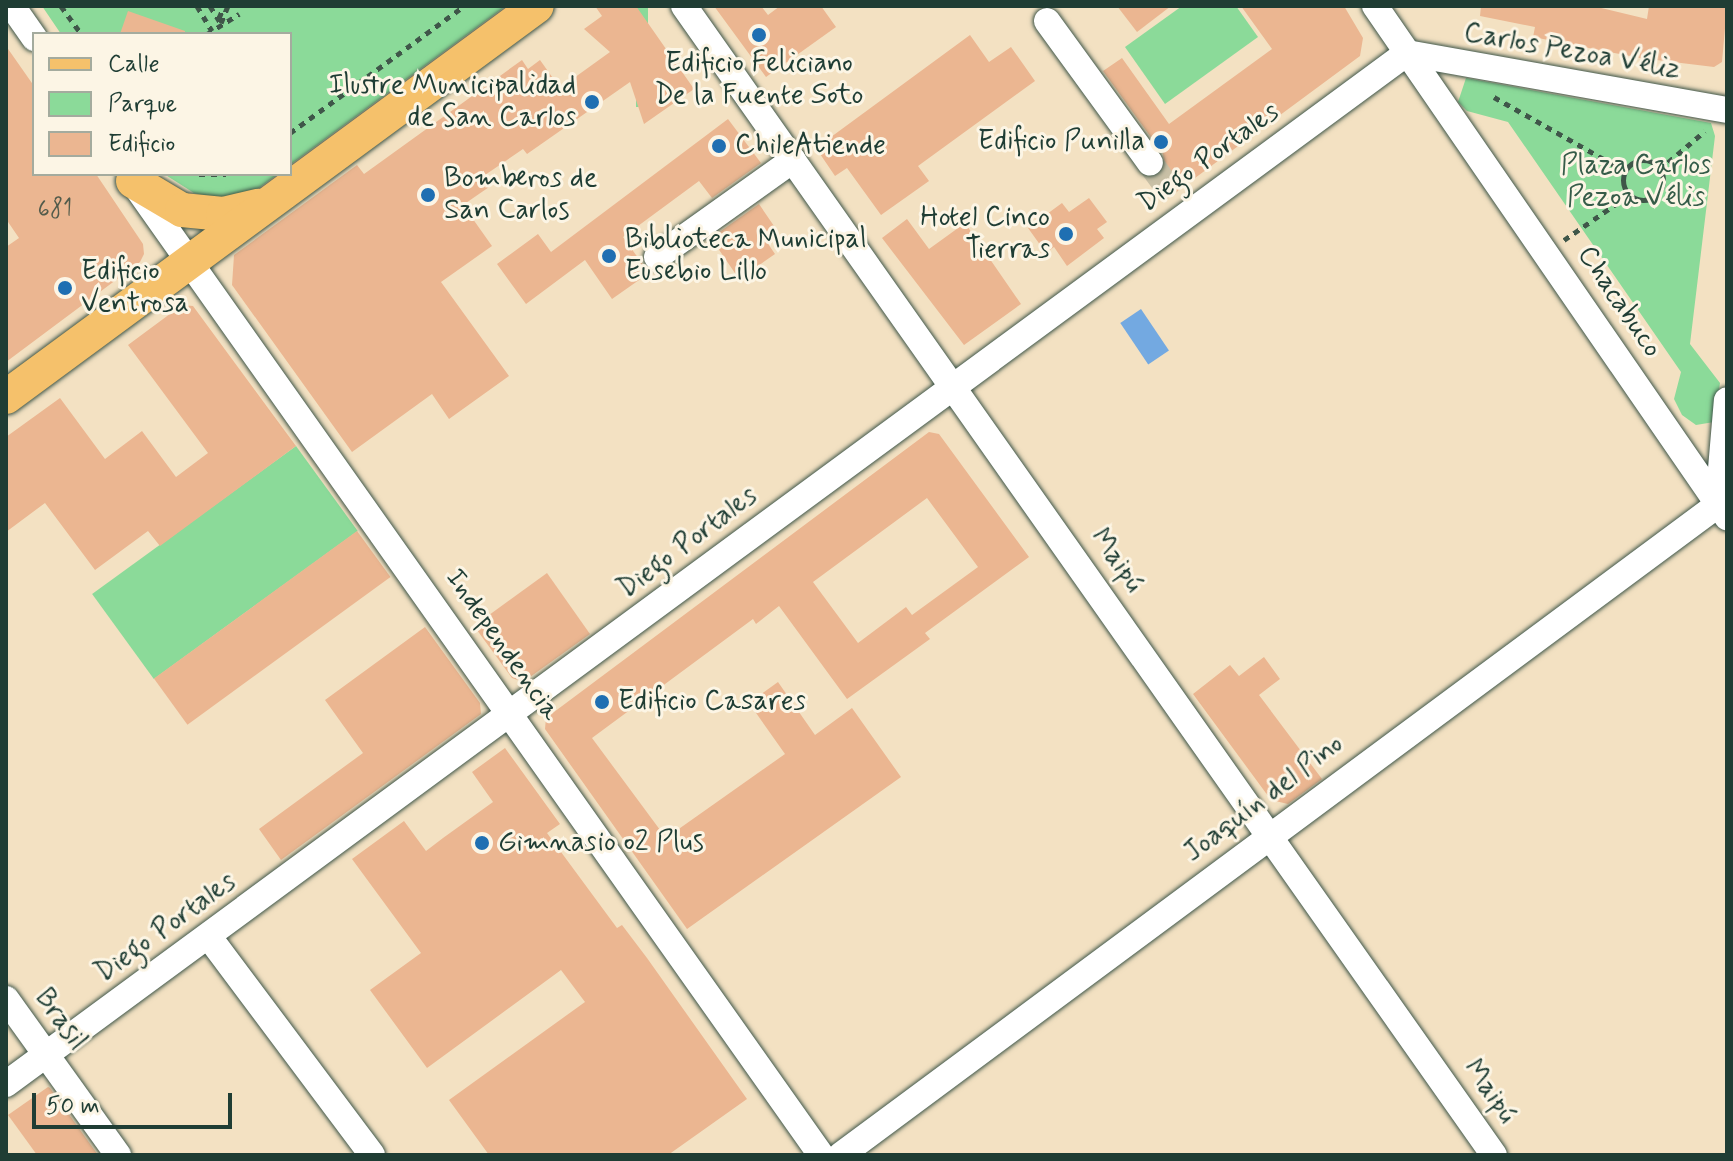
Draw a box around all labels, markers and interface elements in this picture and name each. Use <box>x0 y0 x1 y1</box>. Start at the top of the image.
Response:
street label: Carlos Pezoa Véliz <box>1460 16 1684 88</box>
marker: Edificio Feliciano De la Fuente Soto <box>750 26 768 44</box>
legend <box>32 32 292 176</box>
place label: Edificio Feliciano De la Fuente Soto <box>657 47 861 113</box>
text: Calle <box>108 49 160 80</box>
place label: Ilustre Municipalidad de San Carlos <box>333 69 576 135</box>
text: Parque <box>108 89 177 120</box>
marker: Ilustre Municipalidad de San Carlos <box>583 93 601 111</box>
street label: Diego Portales <box>1132 96 1286 220</box>
place label: Edificio Punilla <box>977 125 1145 159</box>
text: Edificio <box>108 129 175 160</box>
place label: ChileAtiende <box>735 129 886 163</box>
marker: Edificio Punilla <box>1152 133 1170 151</box>
marker: ChileAtiende <box>710 137 728 155</box>
park label: Plaza Carlos Pezoa Vélis <box>1562 149 1710 215</box>
place label: Bomberos de San Carlos <box>444 162 596 228</box>
marker: Bomberos de San Carlos <box>419 186 437 204</box>
house number: 681 <box>38 196 72 224</box>
place label: Hotel Cinco Tierras <box>921 201 1050 267</box>
place label: Biblioteca Municipal Eusebio Lillo <box>625 223 868 289</box>
marker: Hotel Cinco Tierras <box>1057 225 1075 243</box>
street label: Chacabuco <box>1569 240 1669 364</box>
marker: Biblioteca Municipal Eusebio Lillo <box>600 247 618 265</box>
place label: Edificio Ventrosa <box>81 255 189 321</box>
marker: Edificio Ventrosa <box>56 279 74 297</box>
street label: Diego Portales <box>612 480 764 606</box>
street label: Maipú <box>1082 523 1150 599</box>
street label: Independencia <box>437 563 567 727</box>
place label: Edificio Casares <box>618 685 802 719</box>
marker: Edificio Casares <box>593 693 611 711</box>
street label: Joaquín del Pino <box>1178 728 1350 870</box>
place label: Gimnasio o2 Plus <box>498 826 704 860</box>
marker: Gimnasio o2 Plus <box>473 834 491 852</box>
street label: Diego Portales <box>89 866 243 990</box>
street label: Brasil <box>27 982 93 1058</box>
street label: Maipú <box>1455 1054 1523 1130</box>
scale bar <box>36 1077 236 1127</box>
text: 50 m <box>46 1091 100 1122</box>

